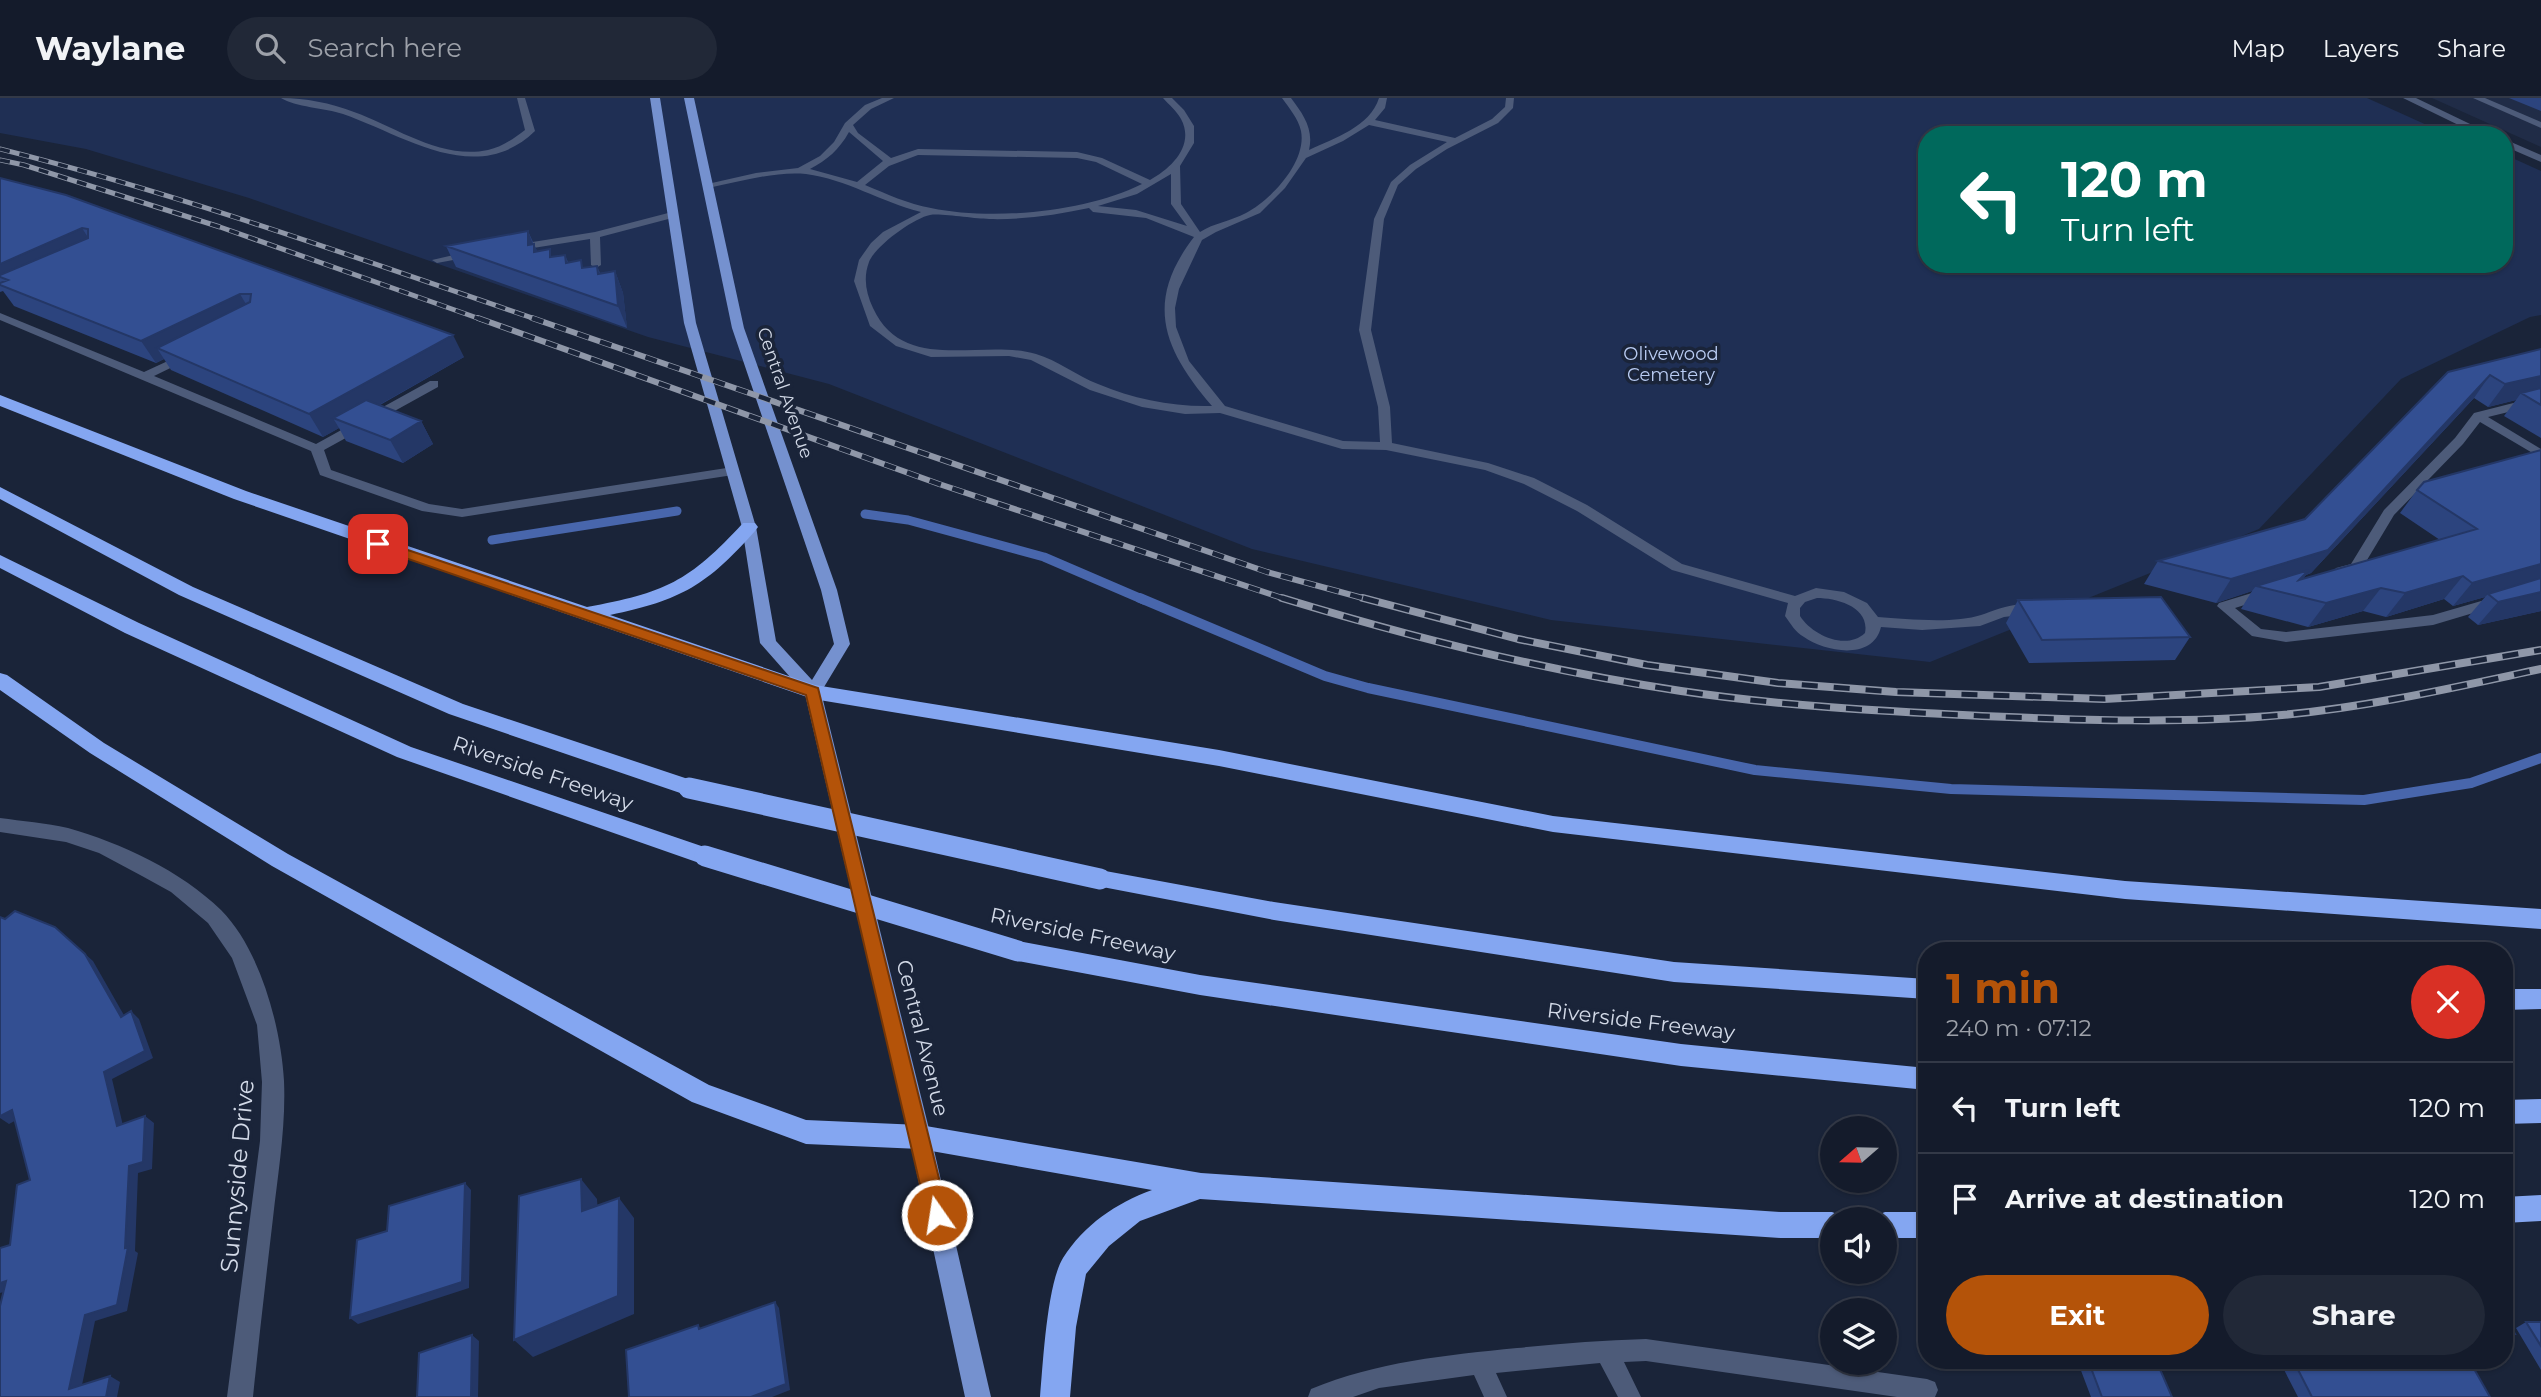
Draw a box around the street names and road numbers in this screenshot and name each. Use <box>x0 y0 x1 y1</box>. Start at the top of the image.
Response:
street label: Central Avenue <box>752 325 818 462</box>
street label: Riverside Freeway <box>450 730 637 816</box>
street label: Riverside Freeway <box>988 902 1179 966</box>
street label: Central Avenue <box>891 957 955 1119</box>
street label: Riverside Freeway <box>1546 997 1737 1045</box>
street label: Sunnyside Drive <box>214 1078 260 1274</box>

